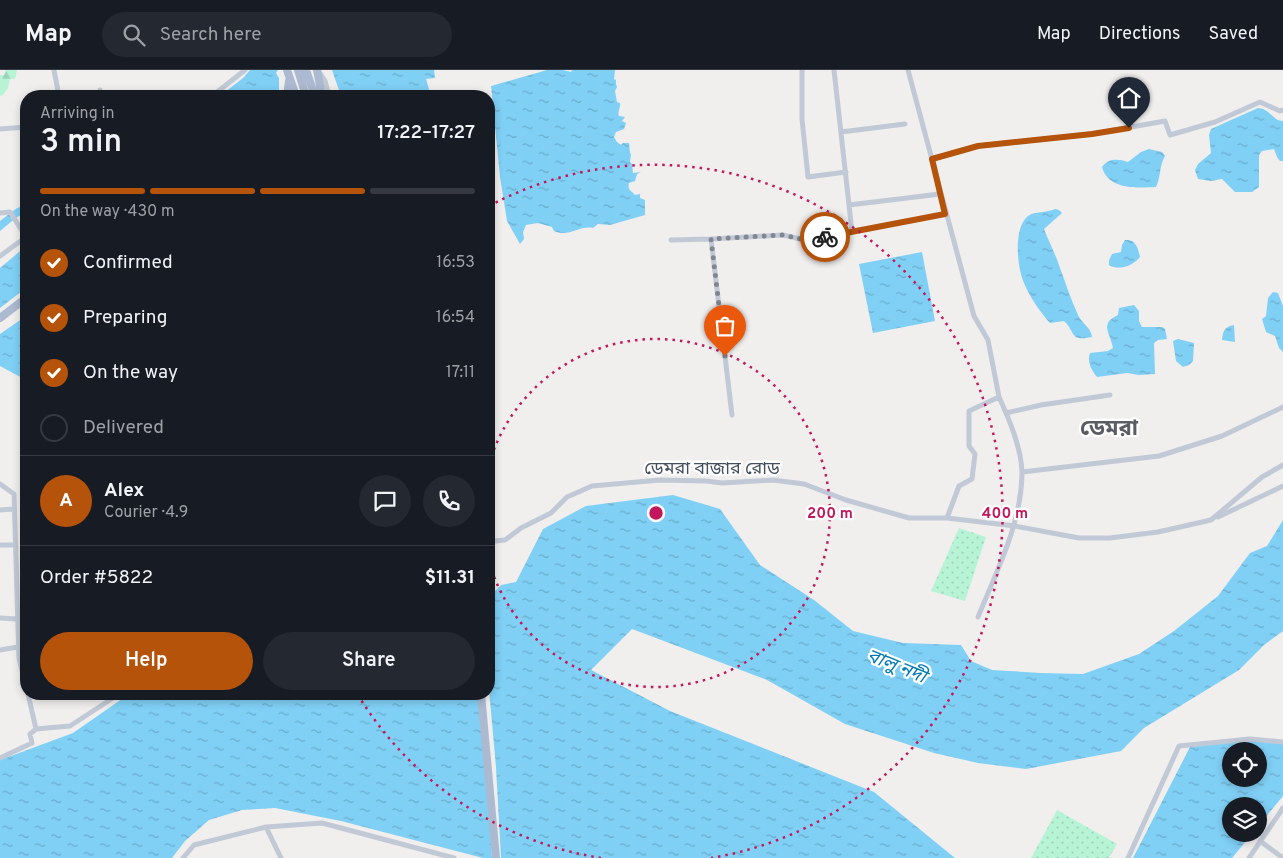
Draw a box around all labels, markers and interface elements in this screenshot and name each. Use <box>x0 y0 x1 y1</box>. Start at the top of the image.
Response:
search box <box>102 12 452 57</box>
text: Map <box>25 20 72 50</box>
icon: search <box>120 21 148 49</box>
text: Search here <box>160 23 261 47</box>
text: Map <box>1037 23 1071 46</box>
text: Directions <box>1099 23 1181 46</box>
text: Saved <box>1209 23 1258 46</box>
pin <box>1108 77 1150 128</box>
icon: home <box>1115 84 1143 112</box>
text: Arriving in <box>40 104 115 124</box>
text: 17:22–17:27 <box>377 121 475 145</box>
text: 3 min <box>40 123 122 163</box>
text: On the way · 430 m <box>40 202 175 222</box>
courier <box>800 212 850 262</box>
icon: bike <box>811 223 839 251</box>
icon: check <box>40 249 68 277</box>
text: Confirmed <box>83 251 173 275</box>
text: 16:53 <box>436 253 475 273</box>
icon: check <box>40 304 68 332</box>
pin <box>704 305 746 356</box>
text: Preparing <box>83 306 167 330</box>
text: 16:54 <box>436 308 475 328</box>
icon: bag <box>711 312 739 340</box>
icon: check <box>40 359 68 387</box>
text: On the way <box>83 361 178 385</box>
text: 17:11 <box>446 363 475 383</box>
text: Delivered <box>83 416 164 440</box>
district label: ডেমরা <box>1080 416 1139 443</box>
street label: ডেমরা বাজার রোড <box>644 458 780 481</box>
button: chat <box>359 475 411 527</box>
button: phone <box>423 475 475 527</box>
text: Alex <box>104 479 144 503</box>
text: A <box>59 489 73 513</box>
text: Courier · 4.9 <box>104 503 188 523</box>
centre of rings <box>647 504 665 522</box>
text: 200 m <box>807 505 853 524</box>
text: 400 m <box>982 505 1028 524</box>
text: Order #5822 <box>40 566 153 590</box>
text: $11.31 <box>425 566 475 590</box>
button: Help <box>40 632 253 690</box>
button: Share <box>263 632 475 690</box>
water label: বালু নদী <box>863 643 933 691</box>
map controls <box>1222 742 1267 842</box>
button: locate <box>1222 742 1267 787</box>
button: layers <box>1222 797 1267 842</box>

